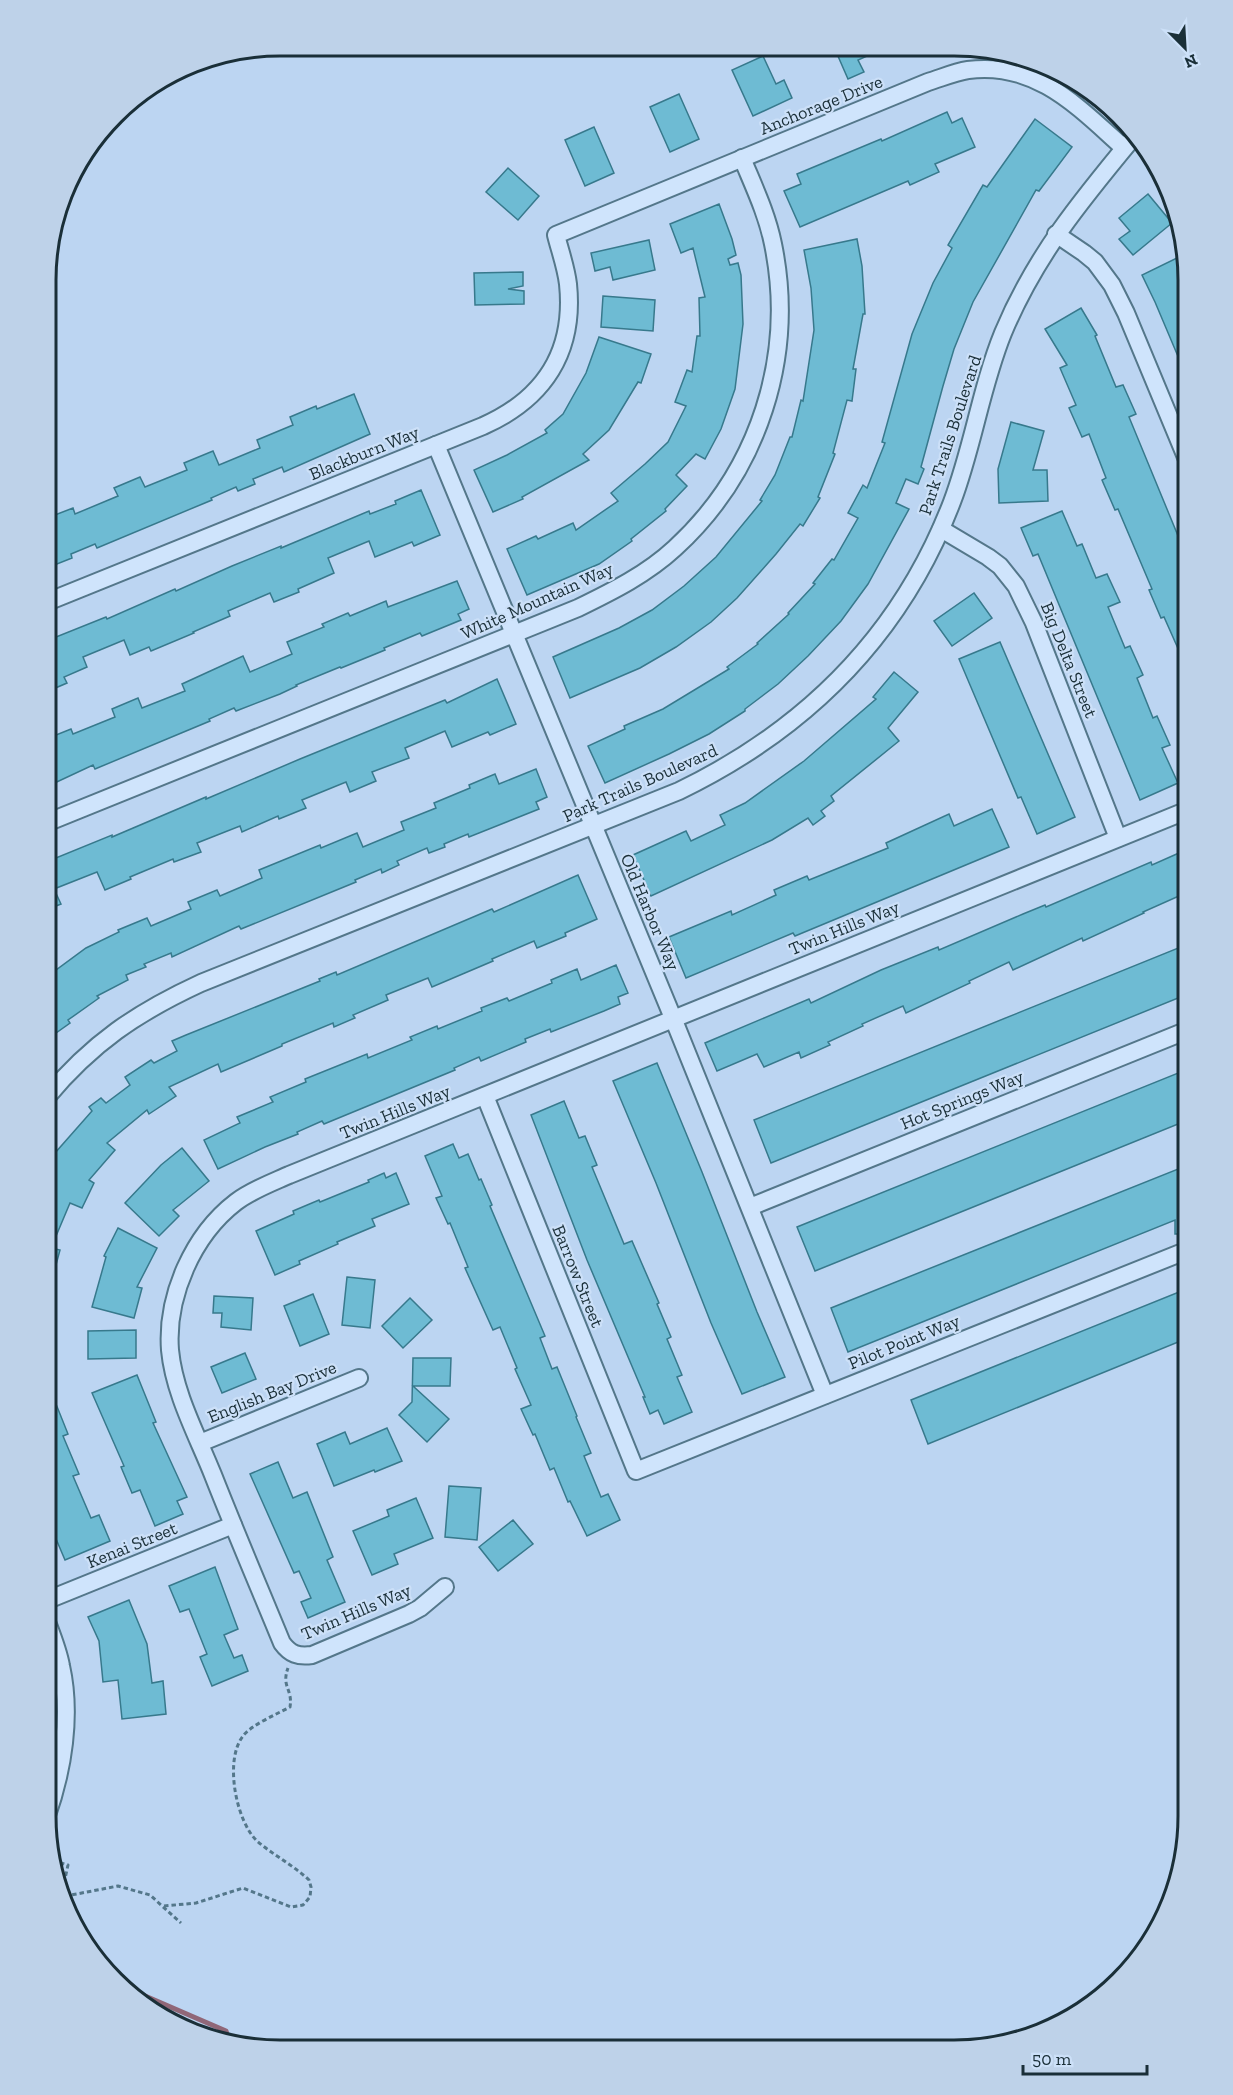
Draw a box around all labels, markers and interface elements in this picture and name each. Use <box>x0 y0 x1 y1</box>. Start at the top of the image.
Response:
north arrow <box>1155 18 1215 78</box>
text: N <box>1181 50 1200 72</box>
street label: Anchorage Drive <box>756 70 886 140</box>
street label: Park Trails Boulevard <box>914 352 986 518</box>
street label: Blackburn Way <box>306 421 423 485</box>
street label: White Mountain Way <box>458 557 617 644</box>
street label: Big Delta Street <box>1036 599 1102 721</box>
street label: Park Trails Boulevard <box>559 739 721 827</box>
street label: Old Harbor Way <box>616 850 685 974</box>
street label: Twin Hills Way <box>786 896 903 960</box>
street label: Hot Springs Way <box>897 1065 1027 1135</box>
street label: Twin Hills Way <box>337 1080 454 1144</box>
street label: Barrow Street <box>547 1222 609 1331</box>
street label: Pilot Point Way <box>845 1309 964 1374</box>
street label: English Bay Drive <box>204 1356 340 1428</box>
street label: Kenai Street <box>84 1517 181 1573</box>
street label: Twin Hills Way <box>298 1579 415 1645</box>
scale bar <box>1023 2038 1148 2076</box>
text: 50 m <box>1032 2048 1072 2070</box>

